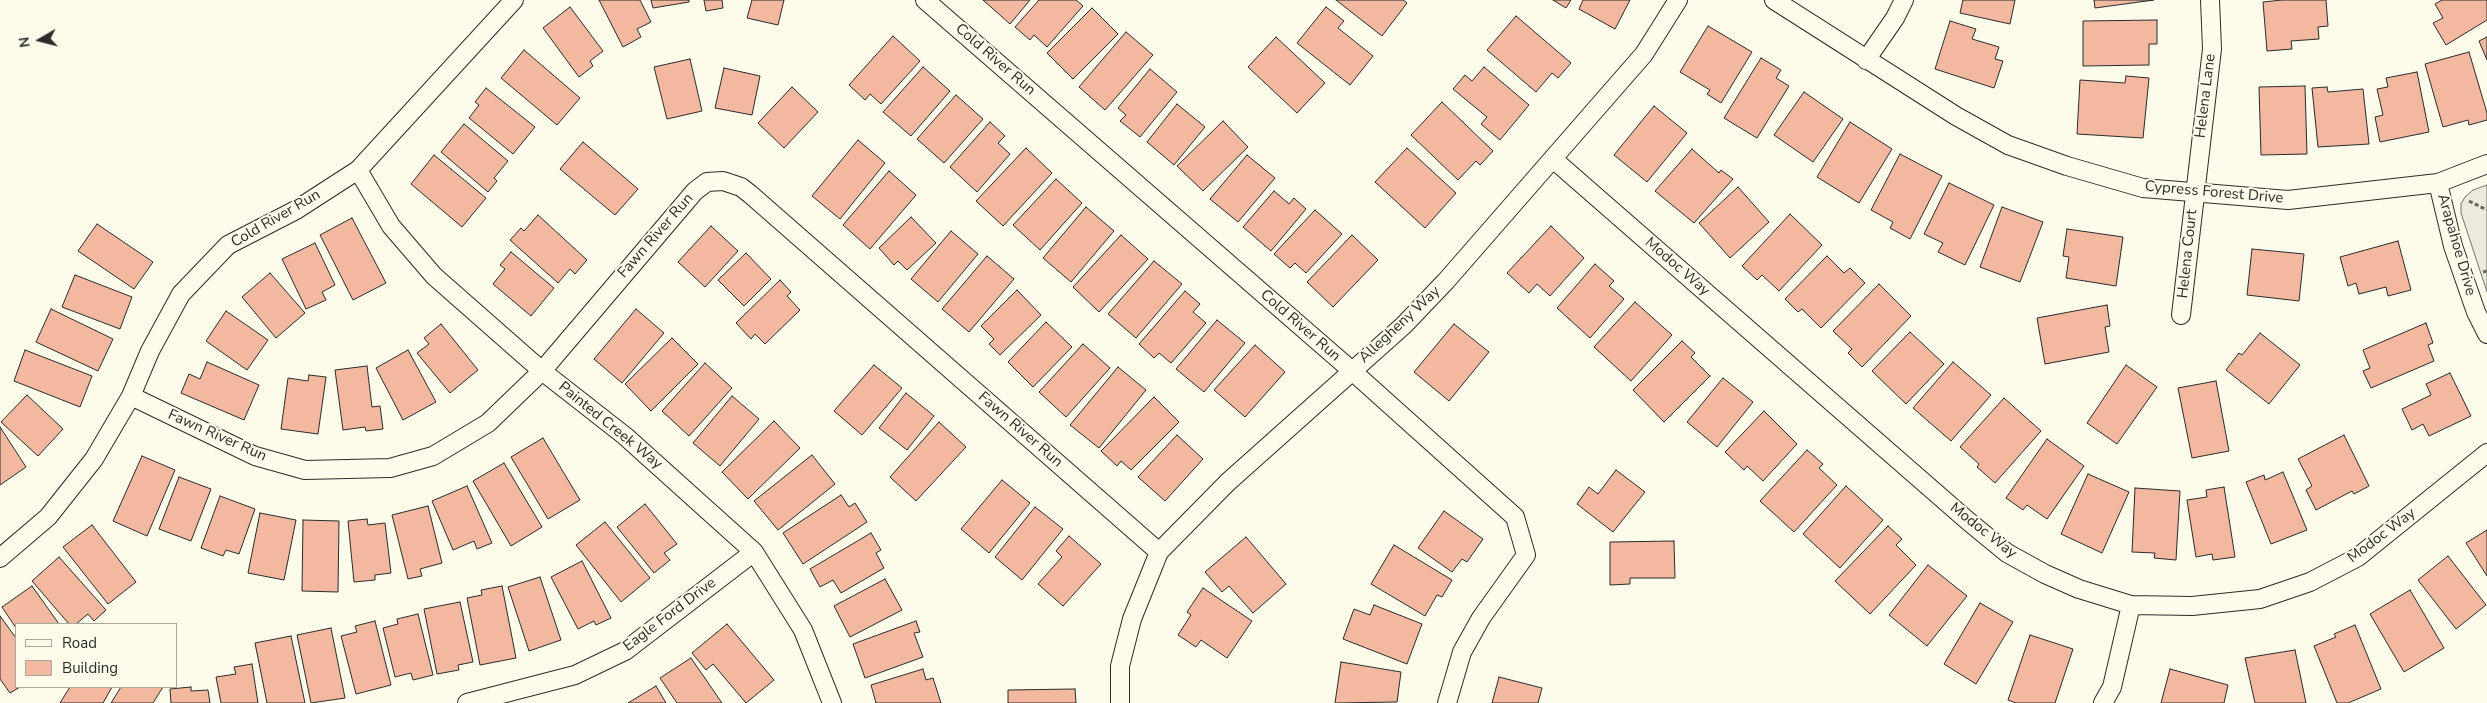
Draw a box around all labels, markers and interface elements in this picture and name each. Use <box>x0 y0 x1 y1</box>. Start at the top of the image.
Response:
north arrow <box>15 15 65 65</box>
street label: Cold River Run <box>951 20 1039 100</box>
text: N <box>15 36 35 49</box>
street label: Helena Lane <box>2192 53 2220 139</box>
street label: Cypress Forest Drive <box>2144 178 2284 208</box>
street label: Cold River Run <box>228 186 324 252</box>
street label: Fawn River Run <box>614 190 698 282</box>
street label: Arapahoe Drive <box>2433 192 2479 298</box>
street label: Helena Court <box>2174 209 2202 299</box>
street label: Modoc Way <box>1641 234 1713 300</box>
street label: Allegheny Way <box>1356 283 1444 367</box>
street label: Cold River Run <box>1256 286 1344 366</box>
street label: Painted Creek Way <box>554 378 666 474</box>
street label: Fawn River Run <box>974 388 1066 472</box>
street label: Fawn River Run <box>165 406 269 466</box>
street label: Modoc Way <box>1946 499 2020 563</box>
street label: Modoc Way <box>2345 505 2419 567</box>
street label: Eagle Ford Drive <box>620 574 720 656</box>
legend <box>15 623 178 688</box>
text: Road <box>62 633 97 653</box>
text: Building <box>62 658 118 678</box>

